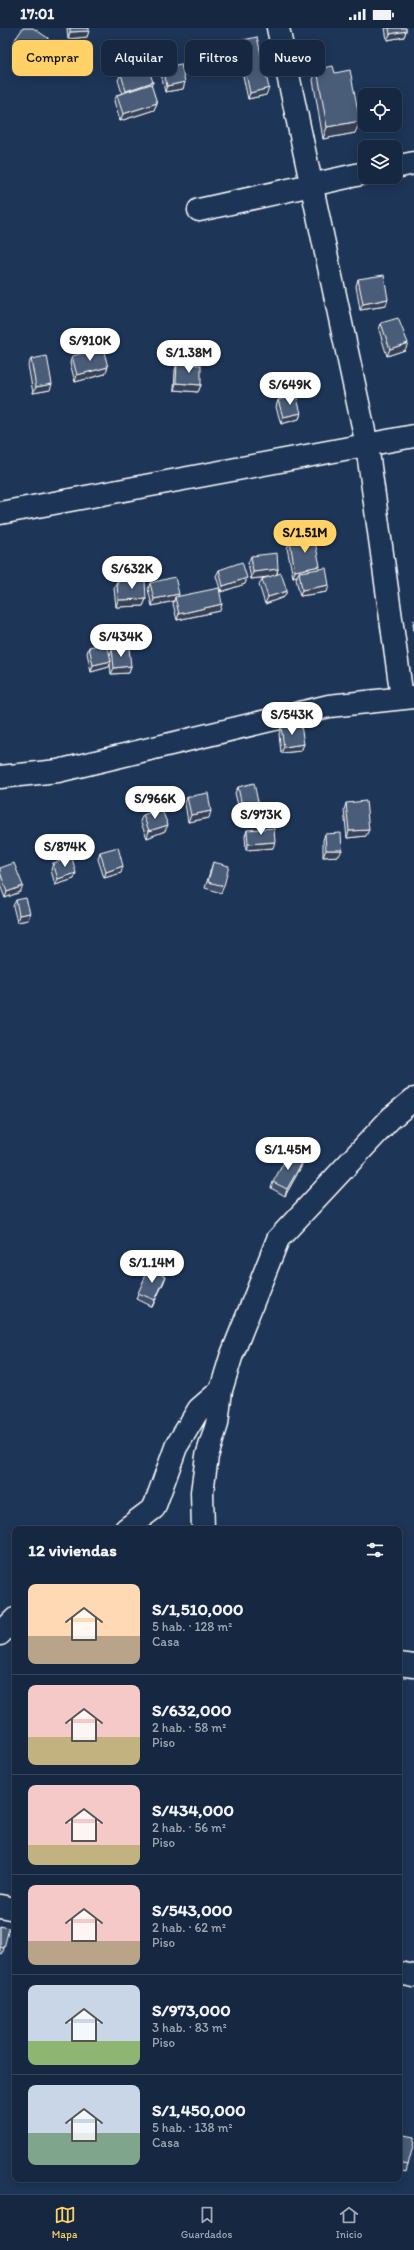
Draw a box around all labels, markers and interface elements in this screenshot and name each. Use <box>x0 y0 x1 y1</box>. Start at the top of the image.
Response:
text: 17:01 <box>20 5 54 23</box>
chip: Comprar <box>12 40 93 76</box>
chip: Alquilar <box>101 40 177 76</box>
chip: Filtros <box>185 40 252 76</box>
chip: Nuevo <box>260 40 325 76</box>
map controls <box>358 88 402 184</box>
button: locate <box>358 88 402 132</box>
button: layers <box>358 140 402 184</box>
pin: S/910K <box>57 328 123 362</box>
text: S/910K <box>69 333 111 348</box>
pin: S/1.38M <box>152 340 226 374</box>
text: S/1.38M <box>166 345 212 360</box>
pin: S/649K <box>257 372 323 406</box>
text: S/649K <box>269 377 311 392</box>
pin: S/1.51M <box>268 520 342 554</box>
text: S/1.51M <box>282 525 328 540</box>
pin: S/632K <box>99 556 165 590</box>
text: S/632K <box>111 561 153 576</box>
pin: S/434K <box>88 624 154 658</box>
text: S/434K <box>99 629 143 644</box>
pin: S/543K <box>259 702 325 736</box>
text: S/543K <box>271 707 313 722</box>
pin: S/966K <box>122 786 188 820</box>
text: S/966K <box>134 791 176 806</box>
pin: S/973K <box>228 802 294 836</box>
text: S/973K <box>240 807 282 822</box>
pin: S/874K <box>32 834 98 868</box>
text: S/874K <box>44 839 86 854</box>
pin: S/1.45M <box>251 1137 325 1171</box>
text: S/1.45M <box>265 1142 311 1157</box>
pin: S/1.14M <box>115 1250 189 1284</box>
text: S/1.14M <box>129 1255 175 1270</box>
icon: filters <box>364 1539 386 1561</box>
text: 12 viviendas <box>28 1540 117 1560</box>
text: S/1,510,000 <box>152 1599 243 1619</box>
icon: home <box>60 1600 108 1648</box>
text: 5 hab. · 128 m² <box>152 1619 232 1634</box>
text: Casa <box>152 1634 179 1649</box>
text: S/632,000 <box>152 1700 231 1720</box>
icon: home <box>60 1701 108 1749</box>
text: 2 hab. · 58 m² <box>152 1720 226 1735</box>
text: Piso <box>152 1735 175 1750</box>
text: S/434,000 <box>152 1800 234 1820</box>
icon: home <box>60 1801 108 1849</box>
text: 2 hab. · 56 m² <box>152 1820 226 1835</box>
text: Piso <box>152 1835 175 1850</box>
text: S/543,000 <box>152 1900 233 1920</box>
icon: home <box>60 1901 108 1949</box>
text: 2 hab. · 62 m² <box>152 1920 226 1935</box>
text: Piso <box>152 1935 175 1950</box>
text: S/973,000 <box>152 2000 231 2020</box>
icon: home <box>60 2001 108 2049</box>
text: 3 hab. · 83 m² <box>152 2020 227 2035</box>
text: Piso <box>152 2035 175 2050</box>
text: S/1,450,000 <box>152 2100 246 2120</box>
icon: home <box>60 2101 108 2149</box>
text: 5 hab. · 138 m² <box>152 2120 233 2135</box>
text: Casa <box>152 2135 179 2150</box>
tab: Mapa <box>52 2204 77 2241</box>
tab: Guardados <box>181 2204 232 2241</box>
tab: Inicio <box>336 2204 362 2241</box>

